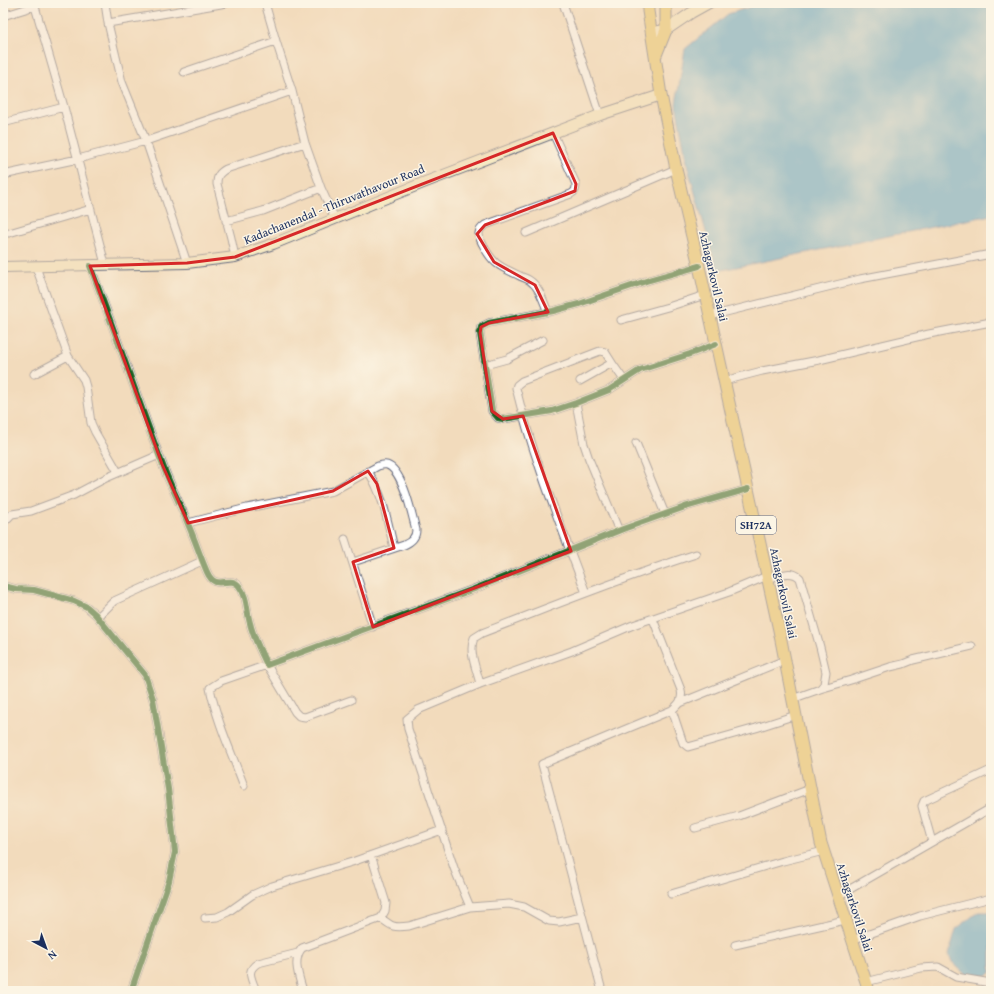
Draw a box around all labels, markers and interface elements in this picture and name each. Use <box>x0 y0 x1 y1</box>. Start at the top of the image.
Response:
street label: Kadachanendal - Thiruvathavour Road <box>241 160 427 248</box>
street label: Azhagarkovil Salai <box>695 229 733 324</box>
road number: SH72A <box>736 516 776 534</box>
street label: Azhagarkovil Salai <box>766 546 802 641</box>
street label: Azhagarkovil Salai <box>833 860 878 954</box>
north arrow <box>26 928 66 968</box>
text: N <box>44 947 61 964</box>

